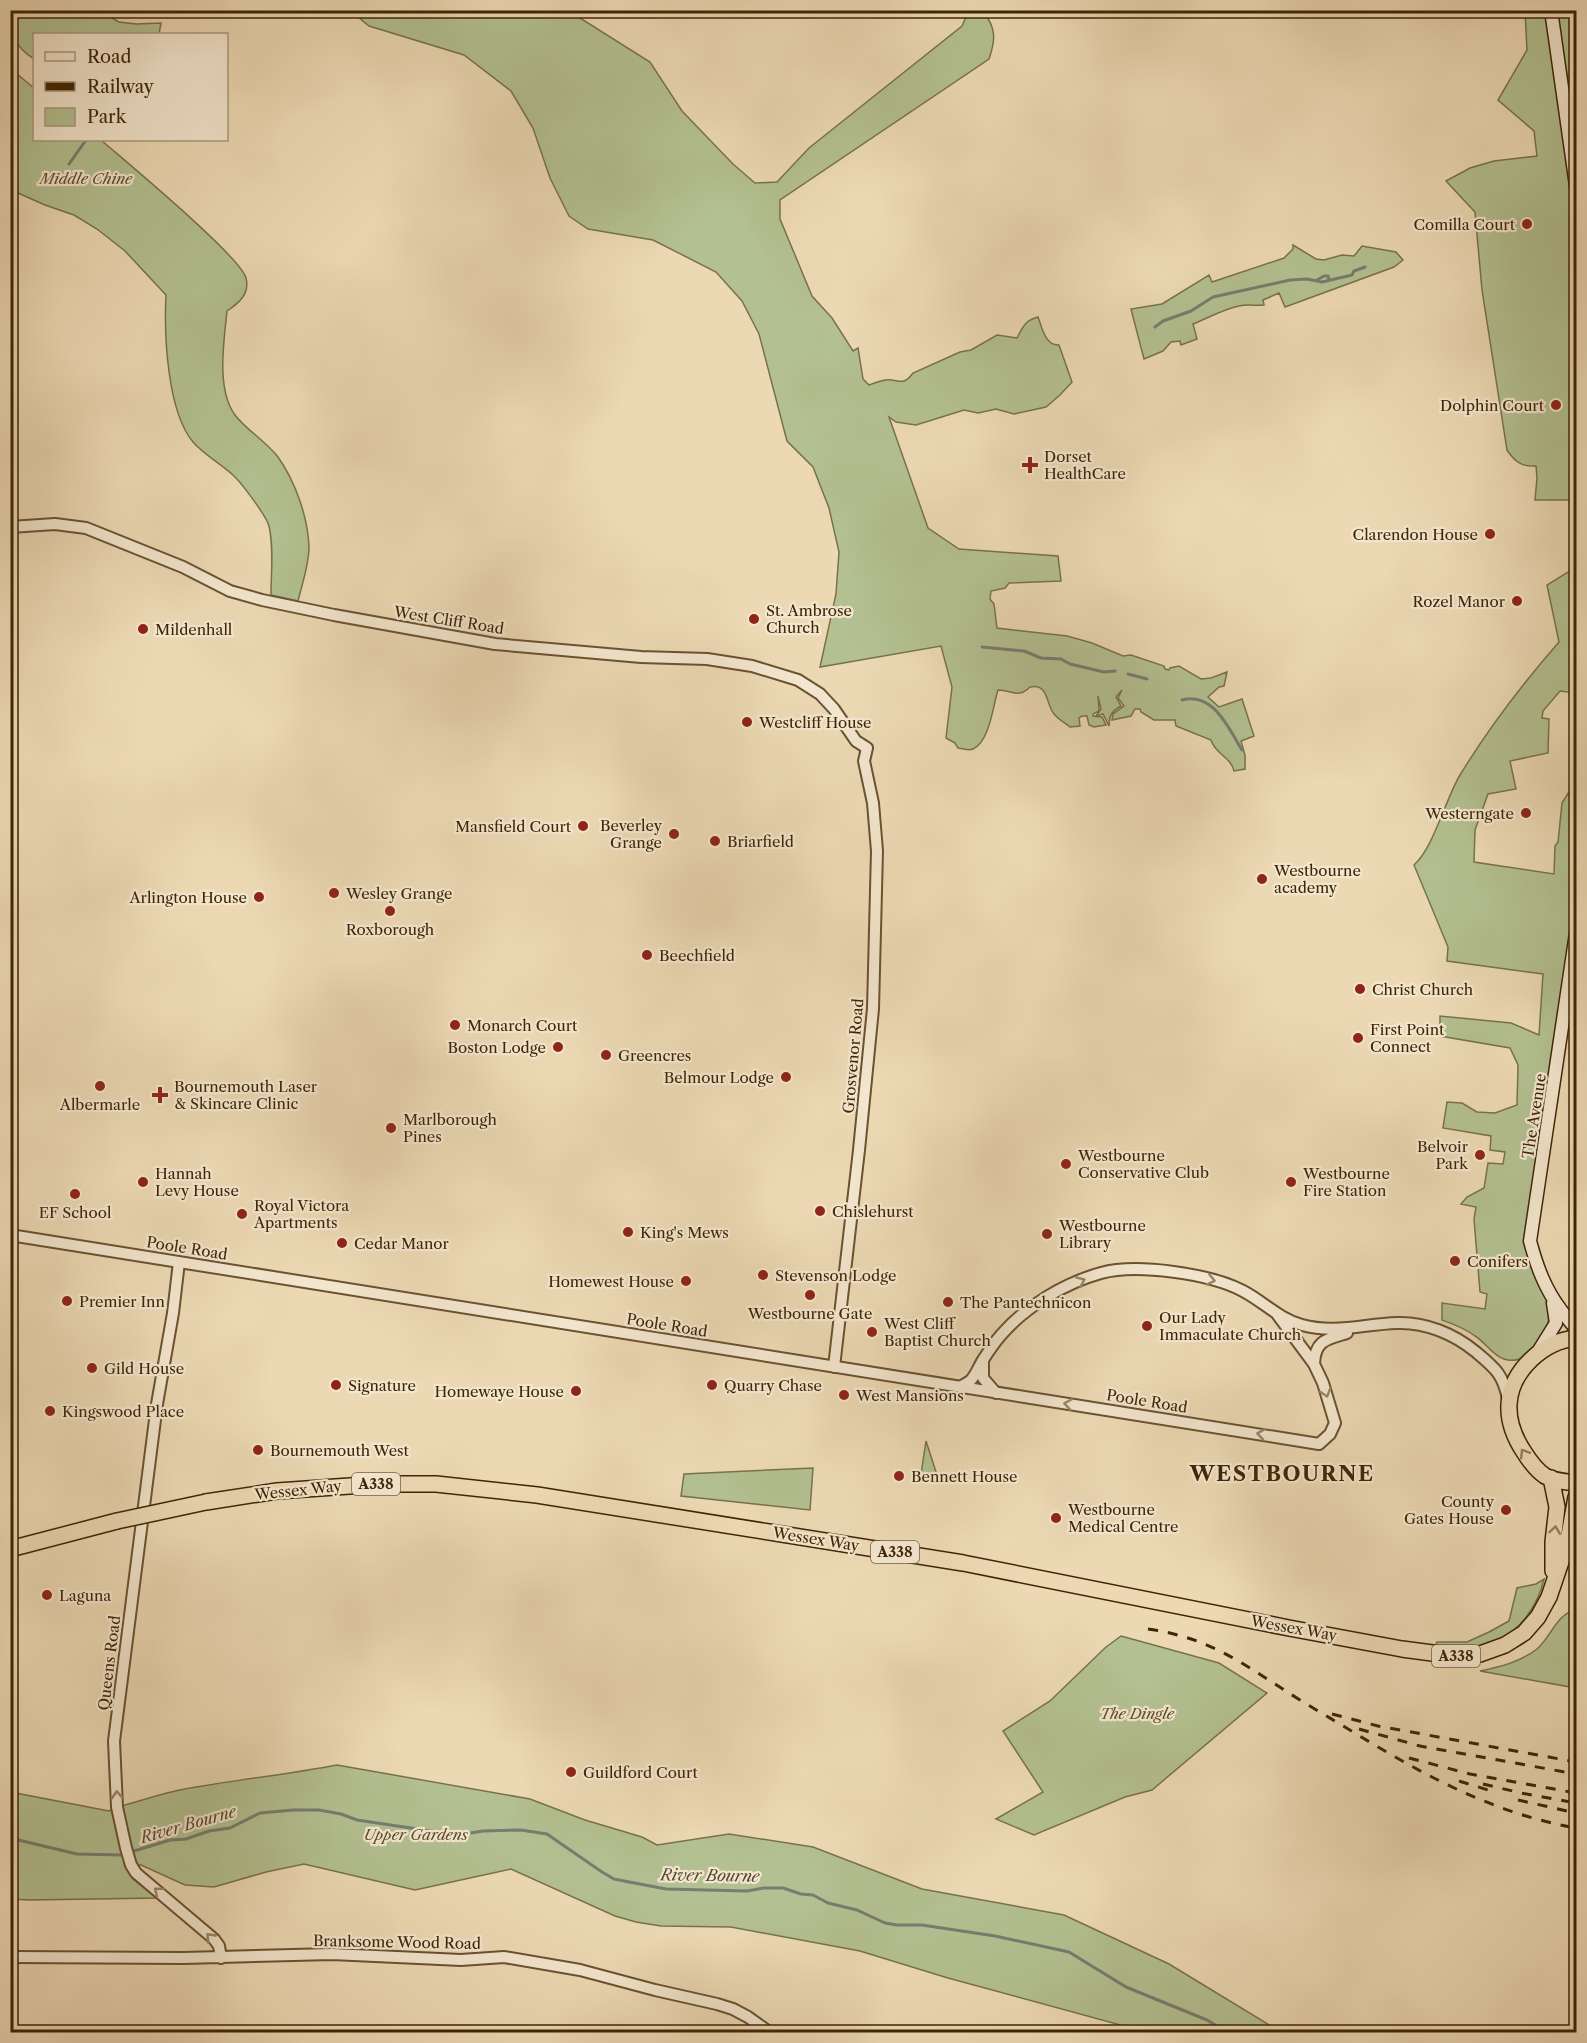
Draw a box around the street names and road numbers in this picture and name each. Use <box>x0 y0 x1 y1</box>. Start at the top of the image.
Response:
street label: West Cliff Road <box>392 602 505 638</box>
street label: Grosvenor Road <box>838 998 868 1114</box>
street label: The Avenue <box>1518 1072 1550 1160</box>
street label: Poole Road <box>145 1232 229 1264</box>
street label: Poole Road <box>625 1309 709 1341</box>
street label: Poole Road <box>1105 1385 1189 1417</box>
road number: A338 <box>352 1473 400 1495</box>
street label: Wessex Way <box>253 1476 343 1504</box>
street label: Wessex Way <box>770 1523 861 1555</box>
road number: A338 <box>871 1541 919 1563</box>
street label: Wessex Way <box>1248 1611 1339 1645</box>
street label: Queens Road <box>94 1614 124 1712</box>
road number: A338 <box>1432 1645 1480 1667</box>
street label: Branksome Wood Road <box>313 1931 481 1953</box>

